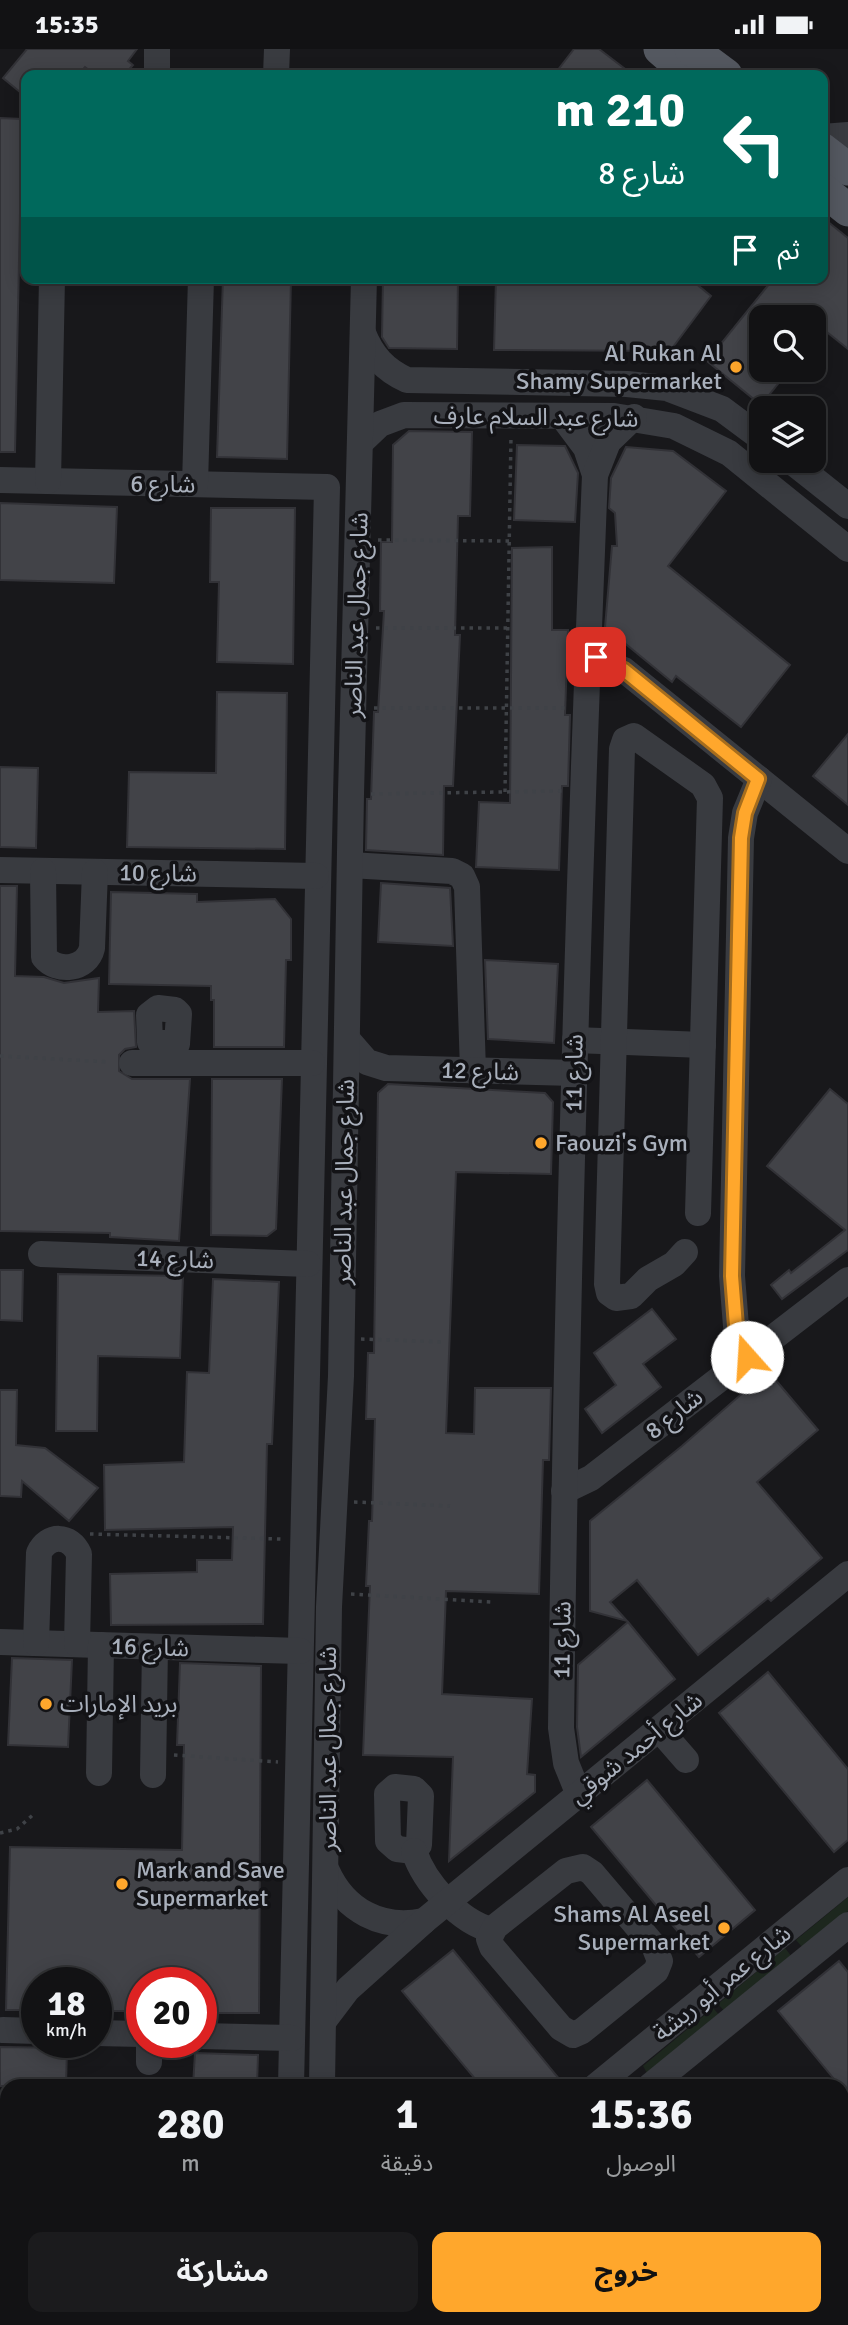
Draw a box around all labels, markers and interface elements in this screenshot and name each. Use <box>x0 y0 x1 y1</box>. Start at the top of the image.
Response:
text: 15:35 <box>35 9 99 41</box>
text: 210 m <box>555 80 685 140</box>
icon: left <box>709 98 800 189</box>
text: شارع 8 <box>598 154 685 193</box>
icon: arrive <box>726 231 764 269</box>
text: ثم <box>778 235 800 267</box>
map controls <box>749 305 826 473</box>
button: search <box>749 305 826 382</box>
place label: Al Rukan Al Shamy Supermarket <box>516 338 722 396</box>
marker: Al Rukan Al Shamy Supermarket <box>728 359 744 375</box>
button: layers <box>749 396 826 473</box>
street label: شارع عبد السلام عارف <box>433 400 639 437</box>
street label: شارع 6 <box>130 468 196 502</box>
street label: شارع جمال عبد الناصر <box>337 512 377 719</box>
pin <box>566 627 626 687</box>
icon: arrive <box>577 638 615 676</box>
street label: شارع 10 <box>119 857 197 891</box>
street label: شارع 11 <box>558 1034 592 1112</box>
street label: شارع 12 <box>440 1055 519 1089</box>
street label: شارع جمال عبد الناصر <box>327 1079 363 1286</box>
place label: Faouzi's Gym <box>555 1128 688 1158</box>
marker: Faouzi's Gym <box>533 1135 549 1151</box>
street label: شارع 14 <box>135 1243 214 1277</box>
position arrow <box>710 1320 784 1394</box>
street label: شارع 8 <box>639 1382 710 1447</box>
street label: شارع 11 <box>546 1601 580 1679</box>
street label: شارع 16 <box>110 1631 189 1665</box>
street label: شارع جمال عبد الناصر <box>313 1646 345 1853</box>
street label: شارع أحمد شوقي <box>563 1684 711 1813</box>
place label: بريد الإمارات <box>60 1689 177 1720</box>
marker: بريد الإمارات <box>38 1696 54 1712</box>
place label: Mark and Save Supermarket <box>136 1855 285 1913</box>
marker: Mark and Save Supermarket <box>114 1876 130 1892</box>
place label: Shams Al Aseel Supermarket <box>554 1899 710 1957</box>
street label: شارع عمر أبو ريشة <box>646 1917 798 2049</box>
marker: Shams Al Aseel Supermarket <box>716 1920 732 1936</box>
speed limit sign: 20 <box>126 1967 217 2058</box>
text: 18 <box>48 1982 85 2025</box>
text: km/h <box>46 2019 87 2041</box>
text: 1 <box>396 2089 418 2140</box>
text: 15:36 <box>590 2089 693 2140</box>
text: 280 <box>156 2099 224 2150</box>
text: m <box>181 2149 200 2178</box>
text: دقيقة <box>381 2149 433 2178</box>
text: الوصول <box>606 2149 676 2178</box>
button: مشاركة <box>28 2232 418 2312</box>
button: خروج <box>432 2232 821 2312</box>

